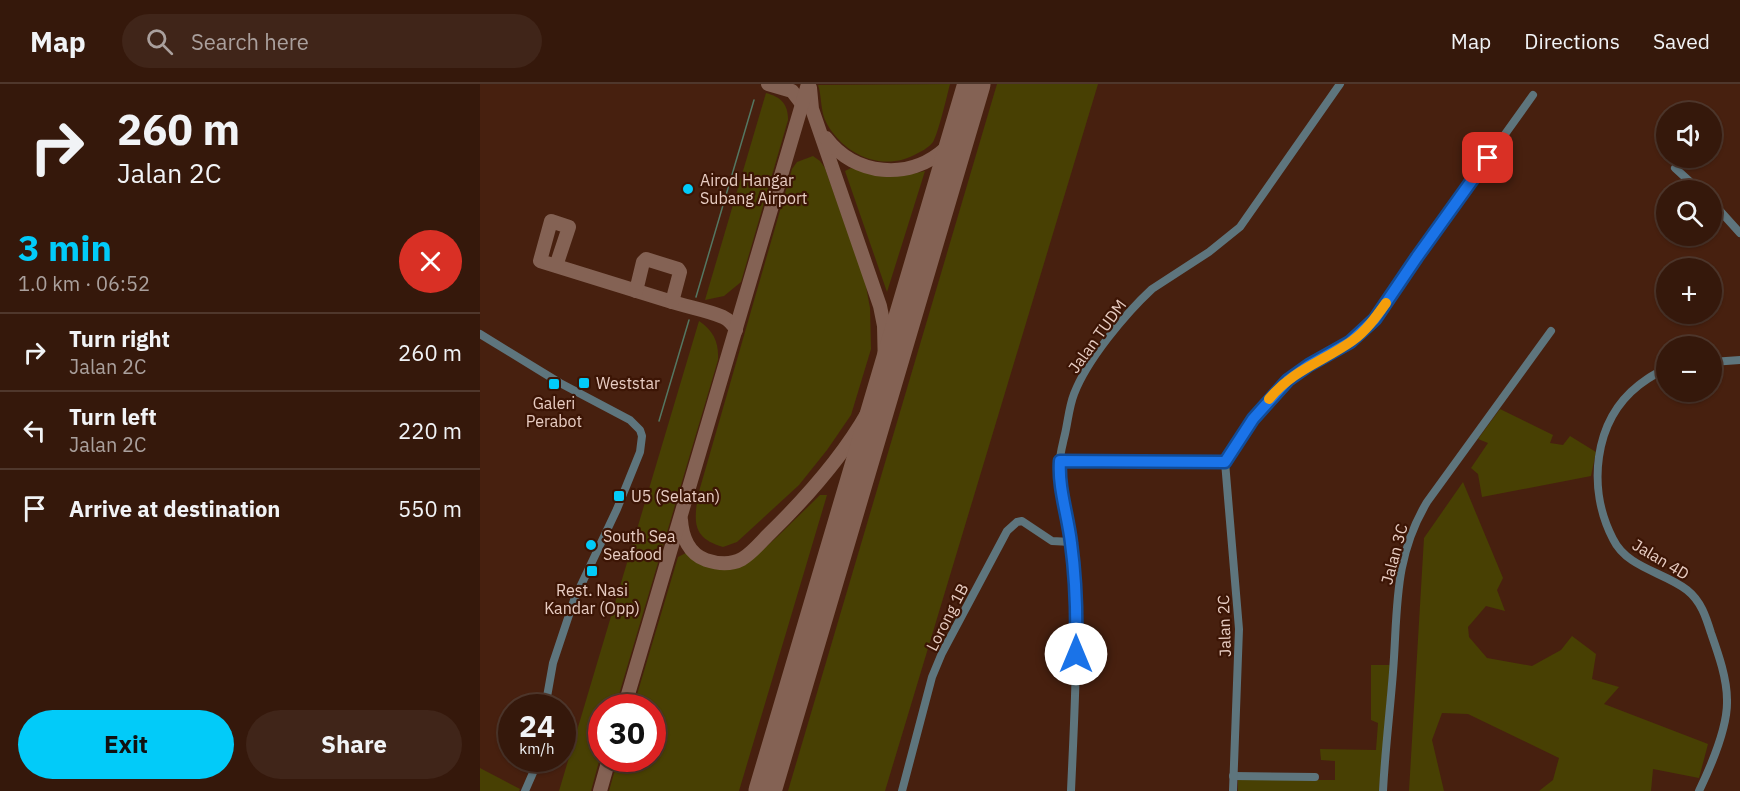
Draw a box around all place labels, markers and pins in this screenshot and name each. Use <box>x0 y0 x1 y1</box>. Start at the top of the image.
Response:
pin <box>1462 132 1513 183</box>
place label: Airod Hangar Subang Airport <box>700 170 807 208</box>
marker: Airod Hangar Subang Airport <box>681 182 695 196</box>
place label: Weststar <box>596 373 660 393</box>
marker: Weststar <box>577 376 591 390</box>
marker: Galeri Perabot <box>547 377 561 391</box>
place label: Galeri Perabot <box>526 393 582 431</box>
place label: U5 (Selatan) <box>631 486 720 506</box>
marker: U5 (Selatan) <box>612 489 626 503</box>
place label: South Sea Seafood <box>603 526 676 564</box>
marker: South Sea Seafood <box>584 538 598 552</box>
marker: Rest. Nasi Kandar (Opp) <box>585 564 599 578</box>
place label: Rest. Nasi Kandar (Opp) <box>544 580 640 618</box>

